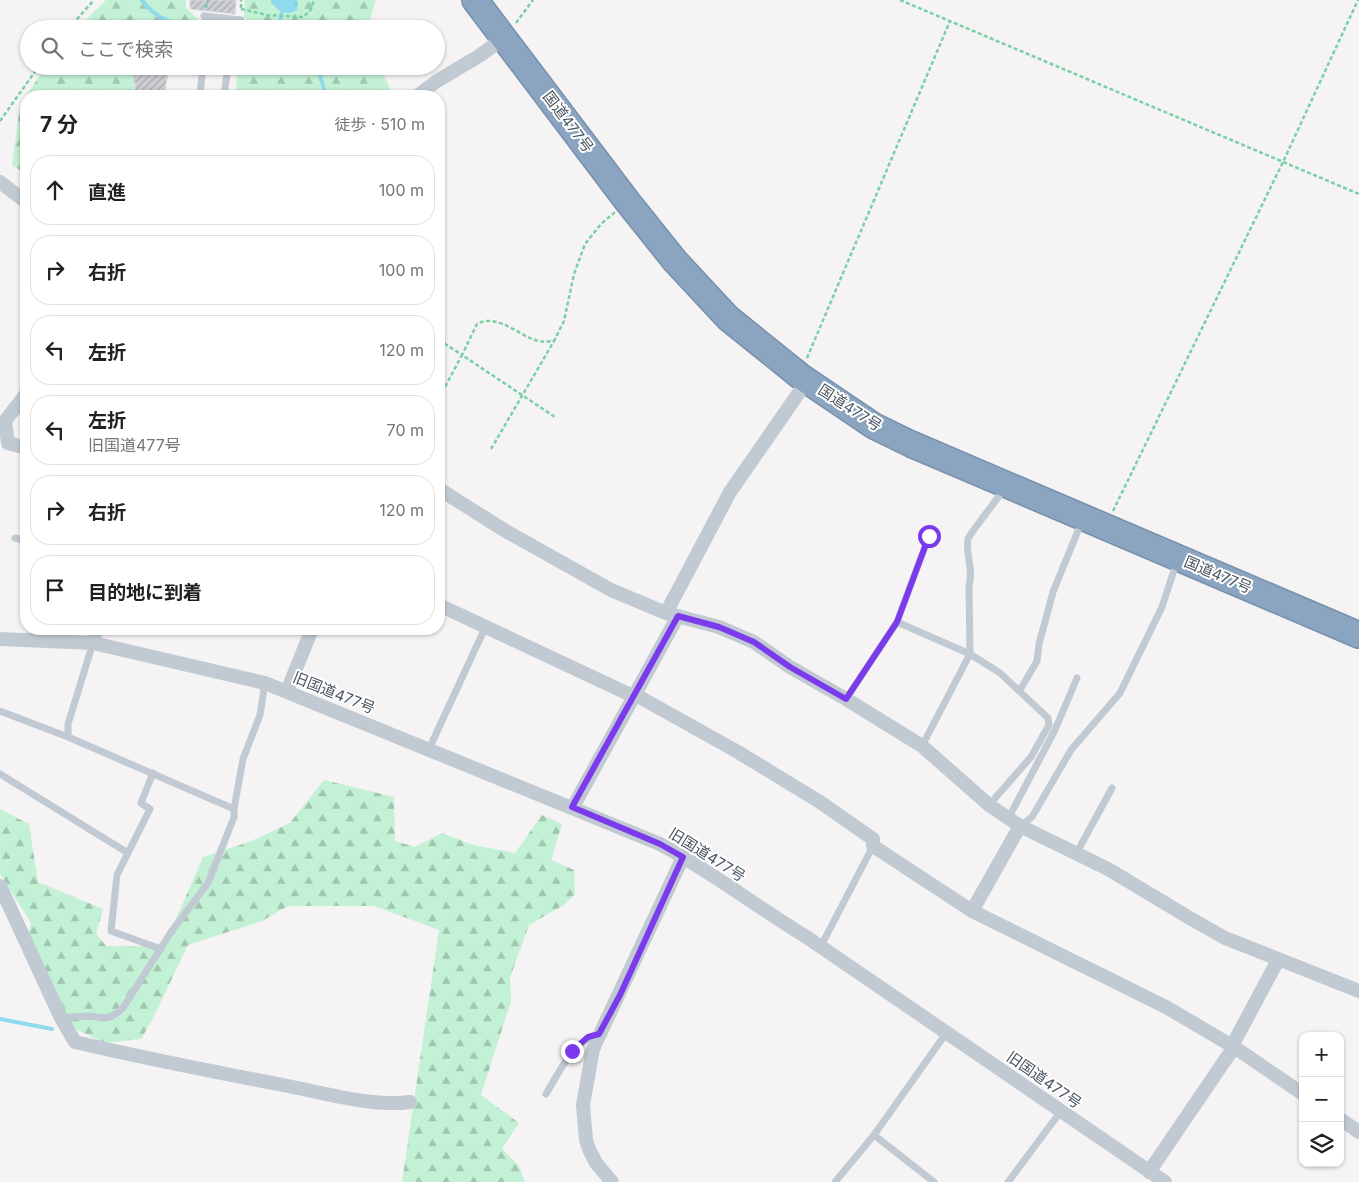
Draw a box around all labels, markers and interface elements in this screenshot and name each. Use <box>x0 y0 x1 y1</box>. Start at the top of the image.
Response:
search box <box>20 20 445 75</box>
icon: search <box>38 34 66 62</box>
text: ここで検索 <box>78 38 173 61</box>
street label: 国道477号 <box>539 87 598 156</box>
text: 7 分 <box>40 112 78 137</box>
text: 徒歩 · 510 m <box>335 114 425 134</box>
icon: ahead <box>41 176 69 204</box>
text: 100 m <box>379 180 424 200</box>
text: 直進 <box>88 181 126 204</box>
icon: right <box>41 256 69 284</box>
text: 100 m <box>379 260 424 280</box>
text: 右折 <box>88 261 126 284</box>
icon: left <box>41 336 69 364</box>
text: 120 m <box>379 340 424 360</box>
text: 左折 <box>88 341 126 364</box>
street label: 国道477号 <box>815 380 886 435</box>
text: 左折 <box>88 409 126 432</box>
icon: left <box>41 416 69 444</box>
text: 70 m <box>387 420 424 440</box>
text: 旧国道477号 <box>88 435 181 455</box>
icon: right <box>41 496 69 524</box>
text: 120 m <box>379 500 424 520</box>
text: 右折 <box>88 501 126 524</box>
route start <box>918 525 941 548</box>
street label: 国道477号 <box>1181 552 1255 597</box>
icon: arrive <box>41 576 69 604</box>
text: 目的地に到着 <box>88 581 202 604</box>
street label: 旧国道477号 <box>290 667 378 718</box>
street label: 旧国道477号 <box>665 823 749 886</box>
map controls <box>1299 1032 1344 1167</box>
button: + <box>1299 1032 1344 1077</box>
route end <box>561 1040 584 1063</box>
street label: 旧国道477号 <box>1003 1047 1085 1112</box>
button: − <box>1299 1077 1344 1122</box>
button: layers <box>1299 1122 1344 1167</box>

